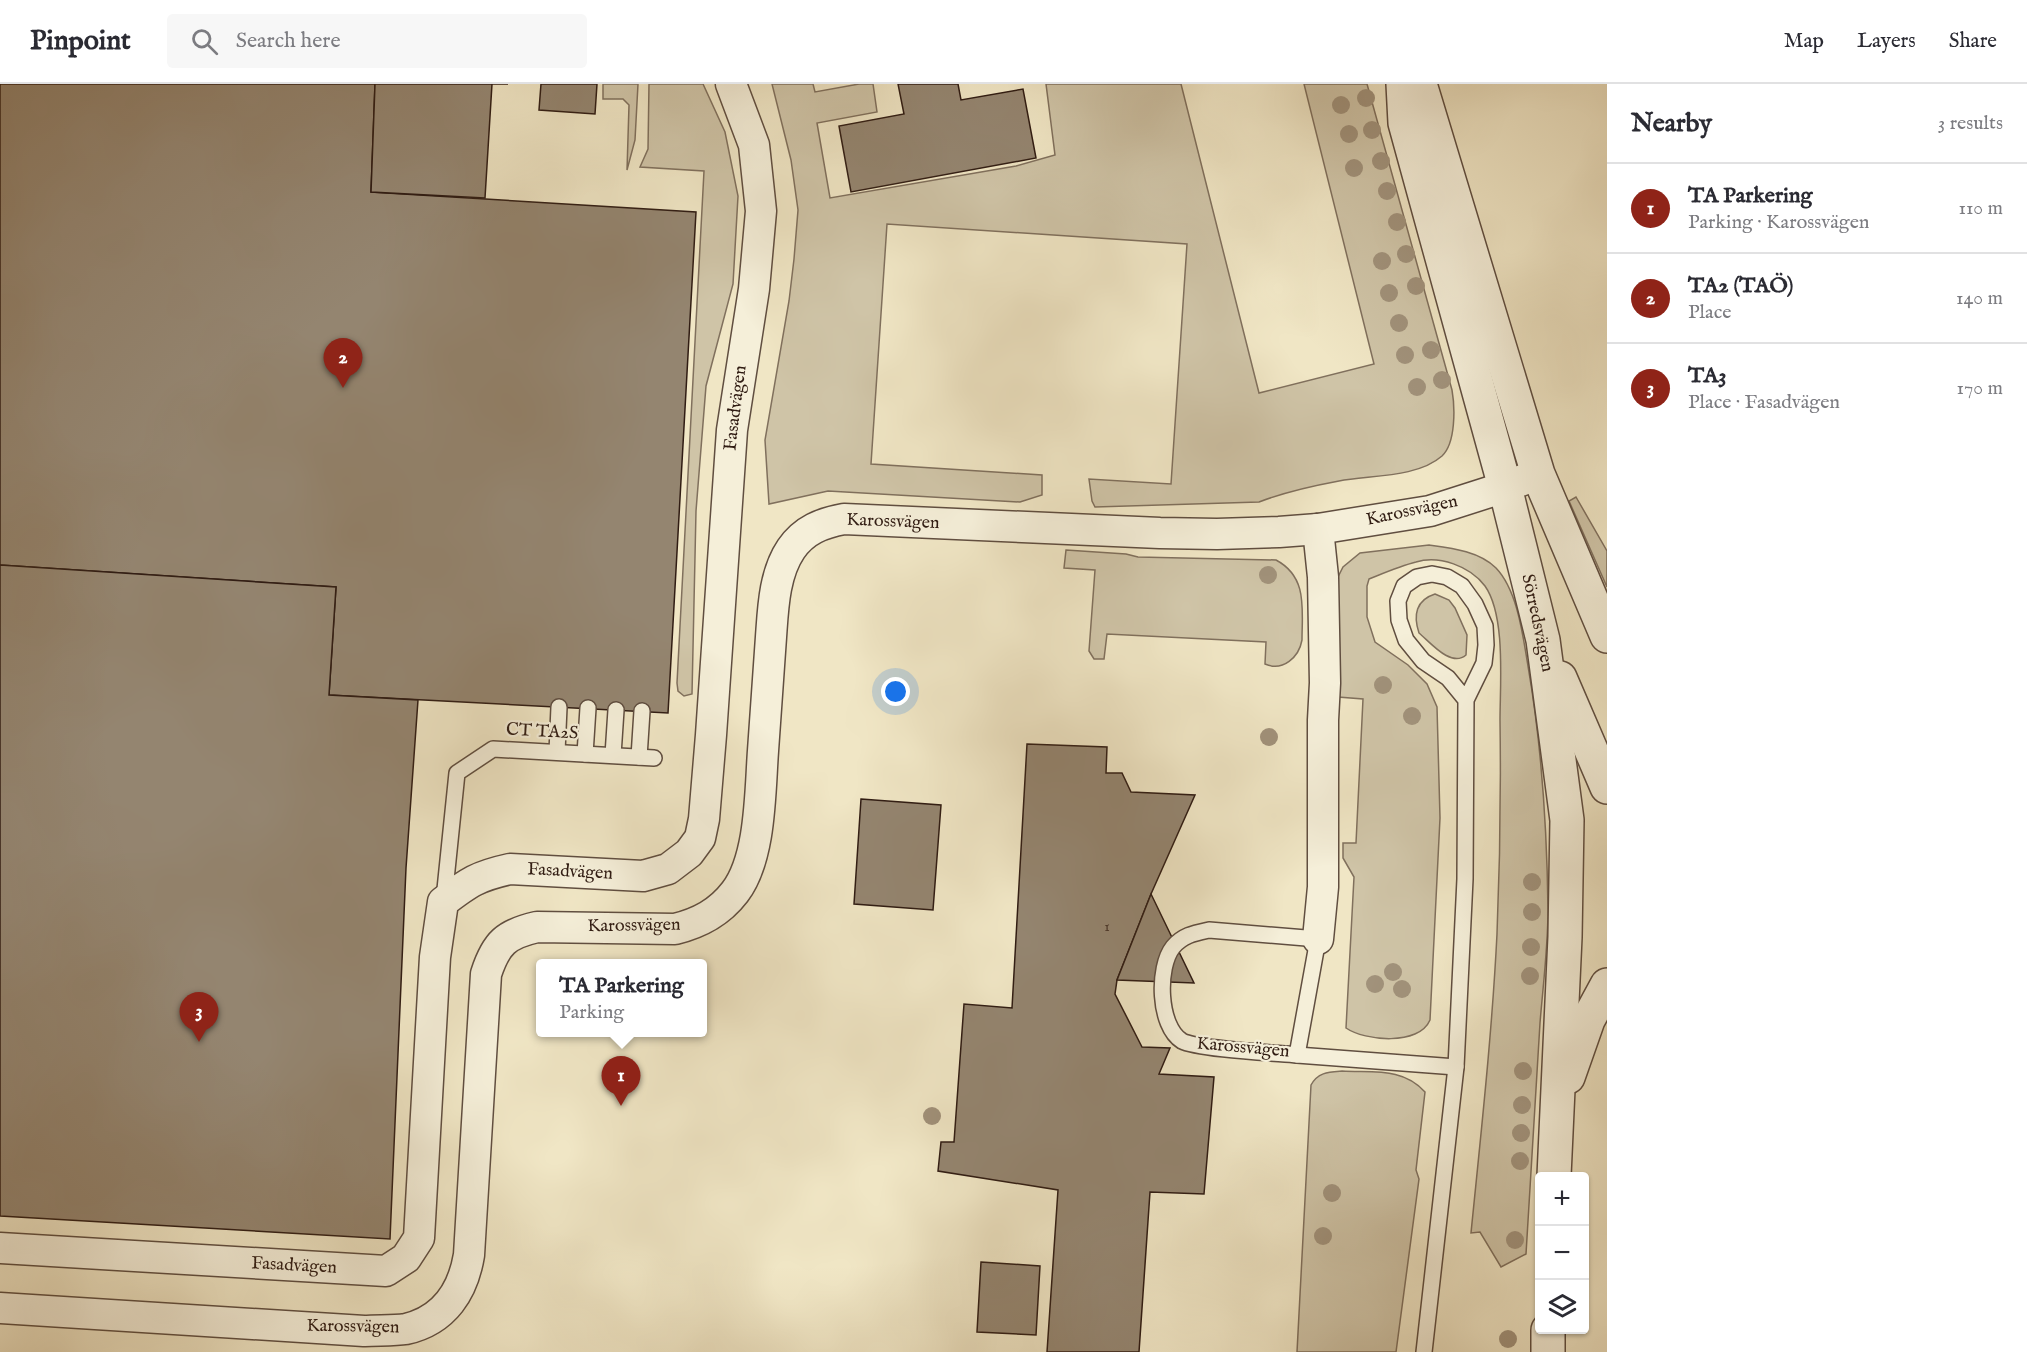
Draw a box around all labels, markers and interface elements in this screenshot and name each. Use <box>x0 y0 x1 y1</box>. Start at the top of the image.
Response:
search box <box>167 14 587 68</box>
text: Pinpoint <box>30 24 131 59</box>
icon: search <box>188 25 221 58</box>
text: Search here <box>236 27 341 55</box>
text: Map <box>1784 28 1824 55</box>
text: Layers <box>1857 28 1916 55</box>
text: Share <box>1949 28 1997 55</box>
text: Nearby <box>1631 107 1712 140</box>
text: 3 results <box>1938 111 2003 136</box>
text: TA Parkering <box>1688 182 1813 210</box>
text: 1 <box>1647 196 1654 221</box>
text: 110 m <box>1959 196 2003 221</box>
text: Parking · Karossvägen <box>1688 210 1869 235</box>
text: TA2 (TAÖ) <box>1688 272 1793 300</box>
text: 2 <box>1646 286 1655 311</box>
text: 140 m <box>1956 286 2003 311</box>
text: Place <box>1688 300 1731 325</box>
pin: 2 <box>324 338 362 388</box>
text: TA3 <box>1688 362 1727 390</box>
street label: Fasadvägen <box>719 364 753 452</box>
text: 3 <box>1647 376 1654 401</box>
text: 170 m <box>1957 376 2003 401</box>
text: Place · Fasadvägen <box>1688 390 1840 415</box>
street label: Karossvägen <box>1364 490 1460 532</box>
street label: Karossvägen <box>846 509 940 535</box>
street label: Sörredsvägen <box>1515 572 1559 675</box>
your location <box>881 677 910 706</box>
street label: CT TA2S <box>505 719 579 745</box>
street label: Fasadvägen <box>527 858 614 886</box>
street label: Karossvägen <box>587 914 681 938</box>
house number: 1 <box>1104 917 1110 936</box>
popup <box>536 959 707 1037</box>
text: TA Parkering <box>559 972 684 1000</box>
pin: 3 <box>180 992 218 1042</box>
text: Parking <box>559 1000 624 1025</box>
street label: Karossvägen <box>1196 1032 1291 1064</box>
pin: 1 <box>602 1056 640 1106</box>
map controls <box>1535 1172 1589 1334</box>
button: + <box>1535 1172 1589 1226</box>
button: − <box>1535 1226 1589 1280</box>
street label: Fasadvägen <box>251 1252 338 1280</box>
button: layers <box>1535 1280 1589 1334</box>
street label: Karossvägen <box>306 1315 400 1339</box>

